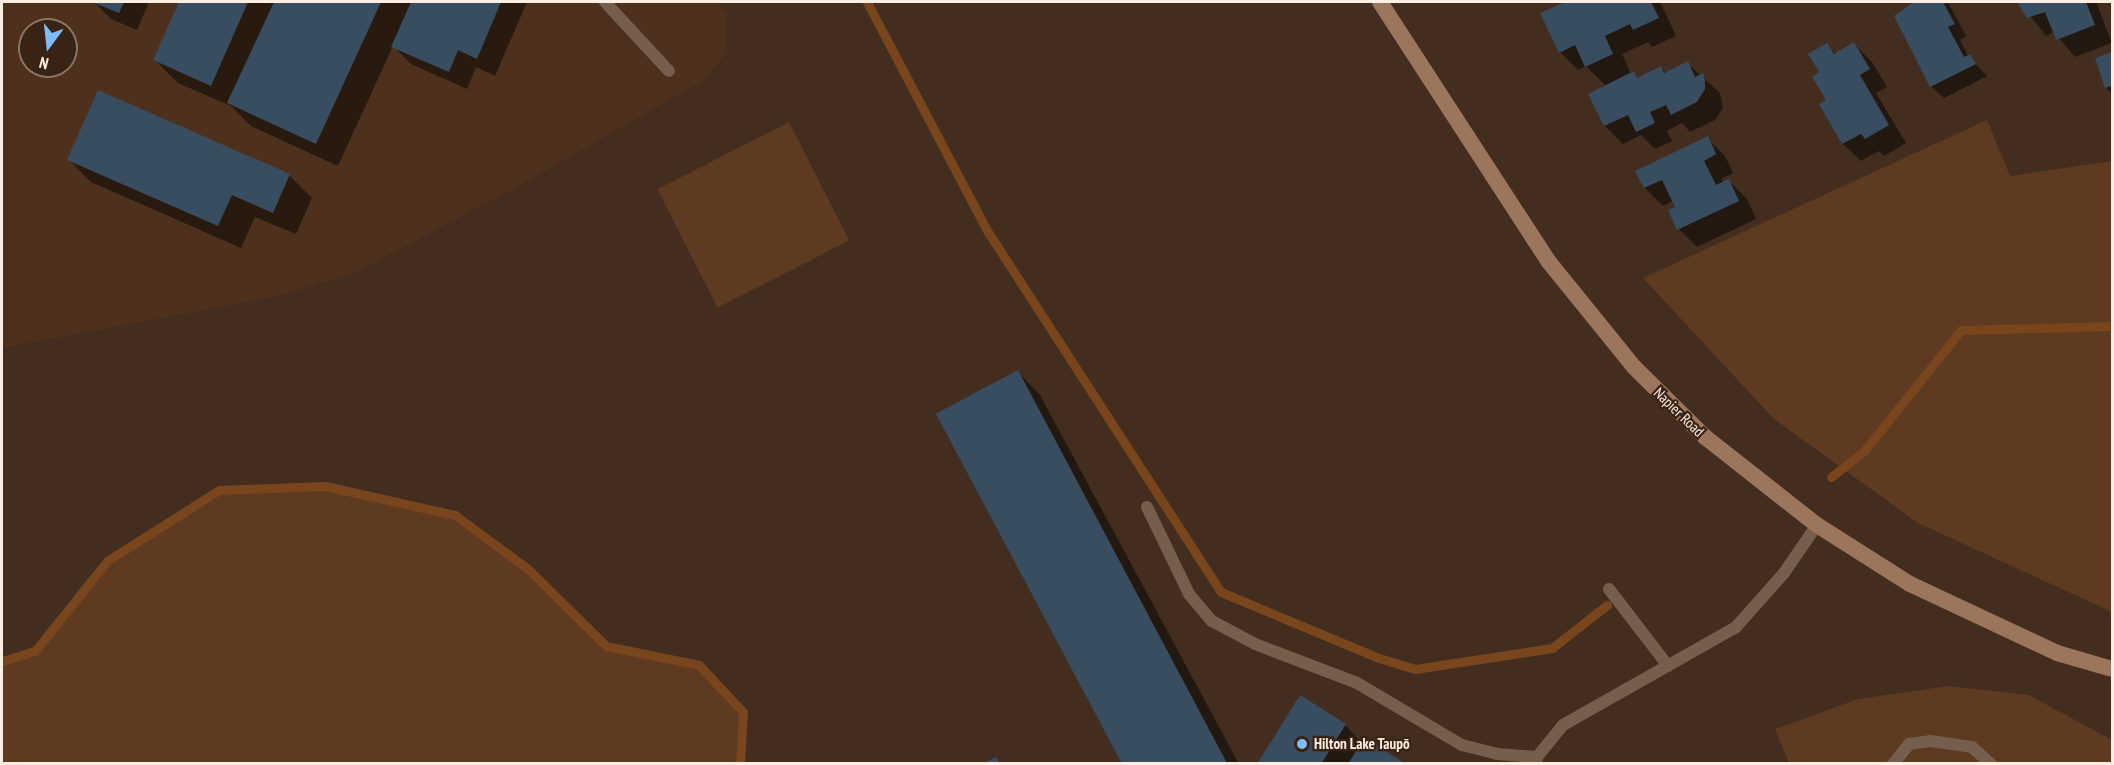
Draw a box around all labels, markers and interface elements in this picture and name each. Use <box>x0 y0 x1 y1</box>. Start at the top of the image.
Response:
north arrow <box>18 18 78 78</box>
text: N <box>37 53 51 74</box>
street label: Napier Road <box>1650 384 1708 440</box>
place label: Hilton Lake Taupō <box>1314 735 1410 753</box>
marker: Hilton Lake Taupō <box>1295 737 1309 751</box>

